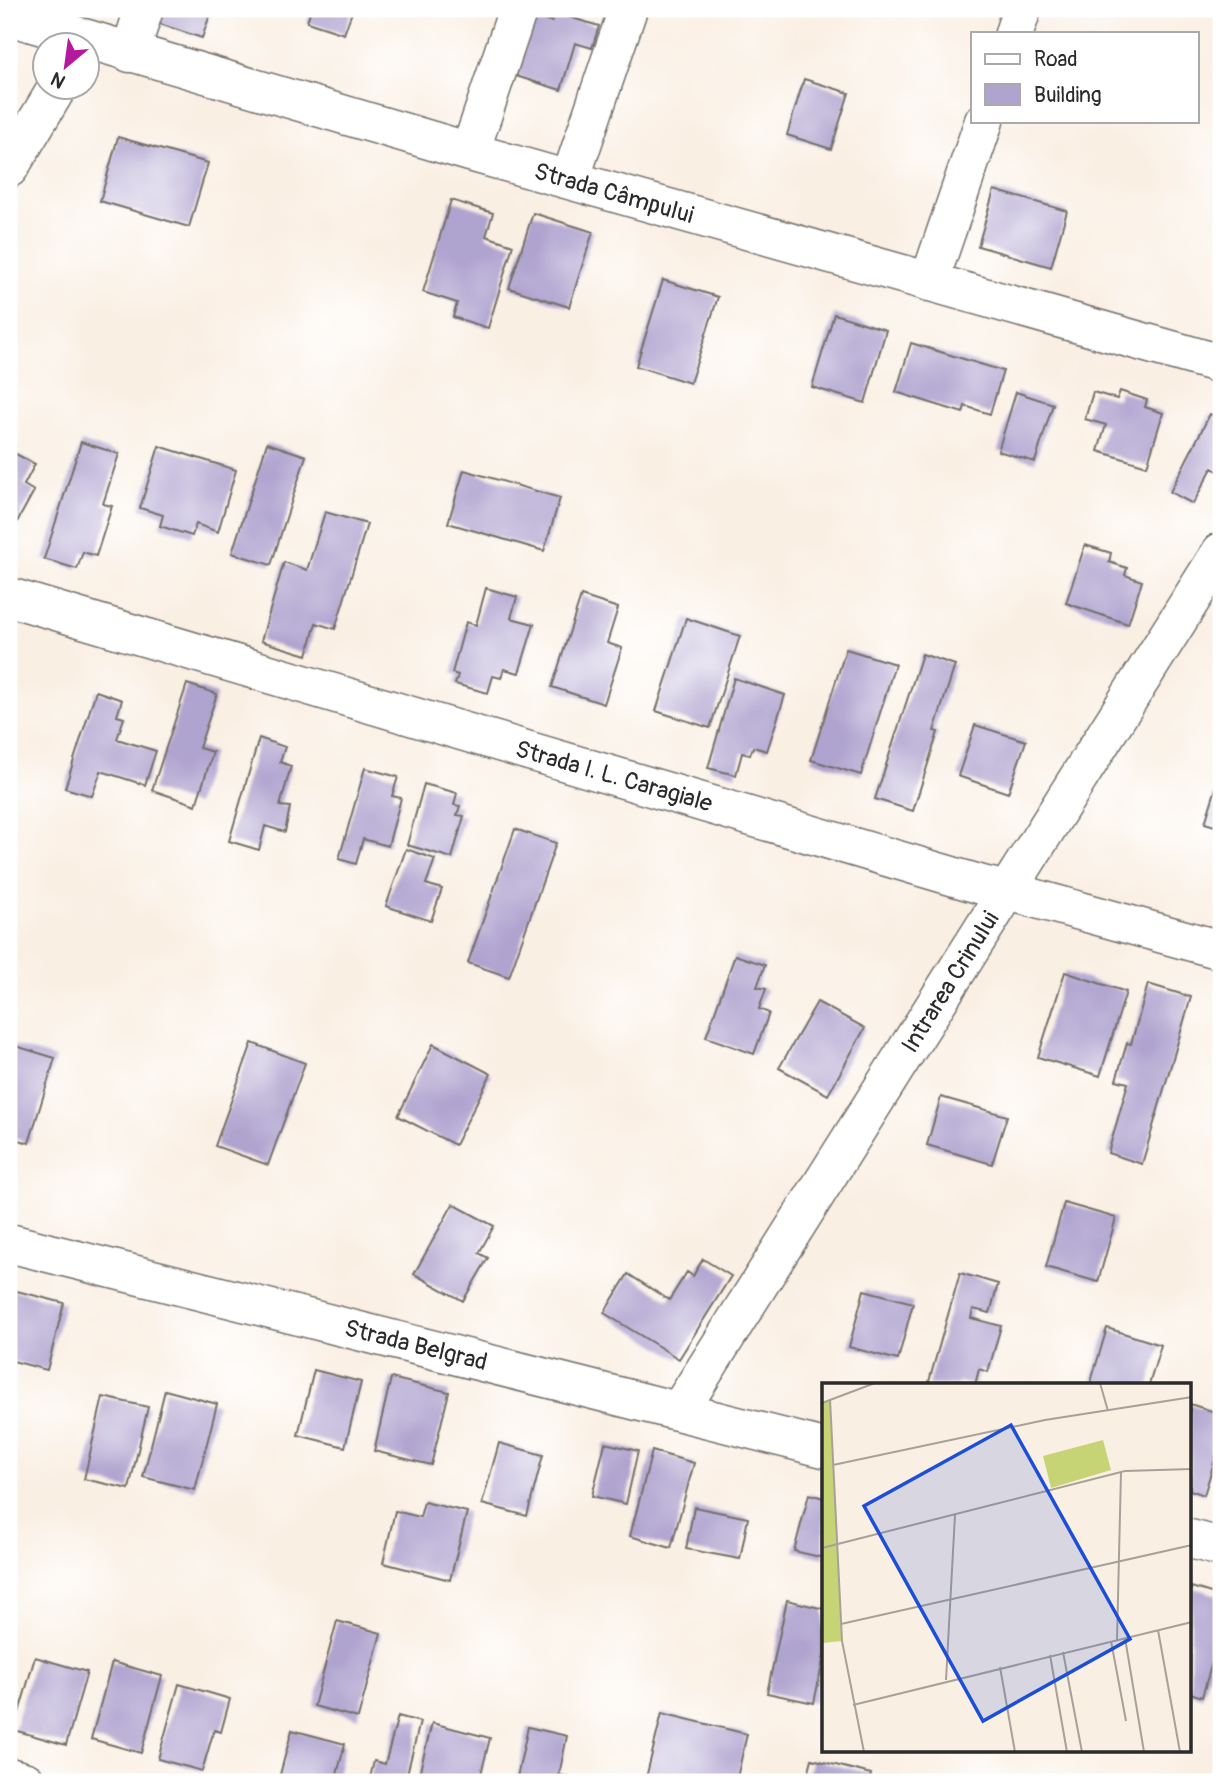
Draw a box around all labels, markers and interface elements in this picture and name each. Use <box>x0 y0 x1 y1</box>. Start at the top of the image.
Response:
north arrow <box>32 32 102 102</box>
legend <box>971 32 1198 122</box>
text: Road <box>1034 46 1078 73</box>
text: N <box>47 66 70 94</box>
text: Building <box>1034 82 1101 109</box>
street label: Strada Câmpului <box>531 157 697 230</box>
street label: Strada I. L. Caragiale <box>512 734 716 819</box>
street label: Intrarea Crinului <box>895 906 1005 1058</box>
street label: Strada Belgrad <box>341 1314 490 1377</box>
inset map <box>822 1383 1192 1752</box>

